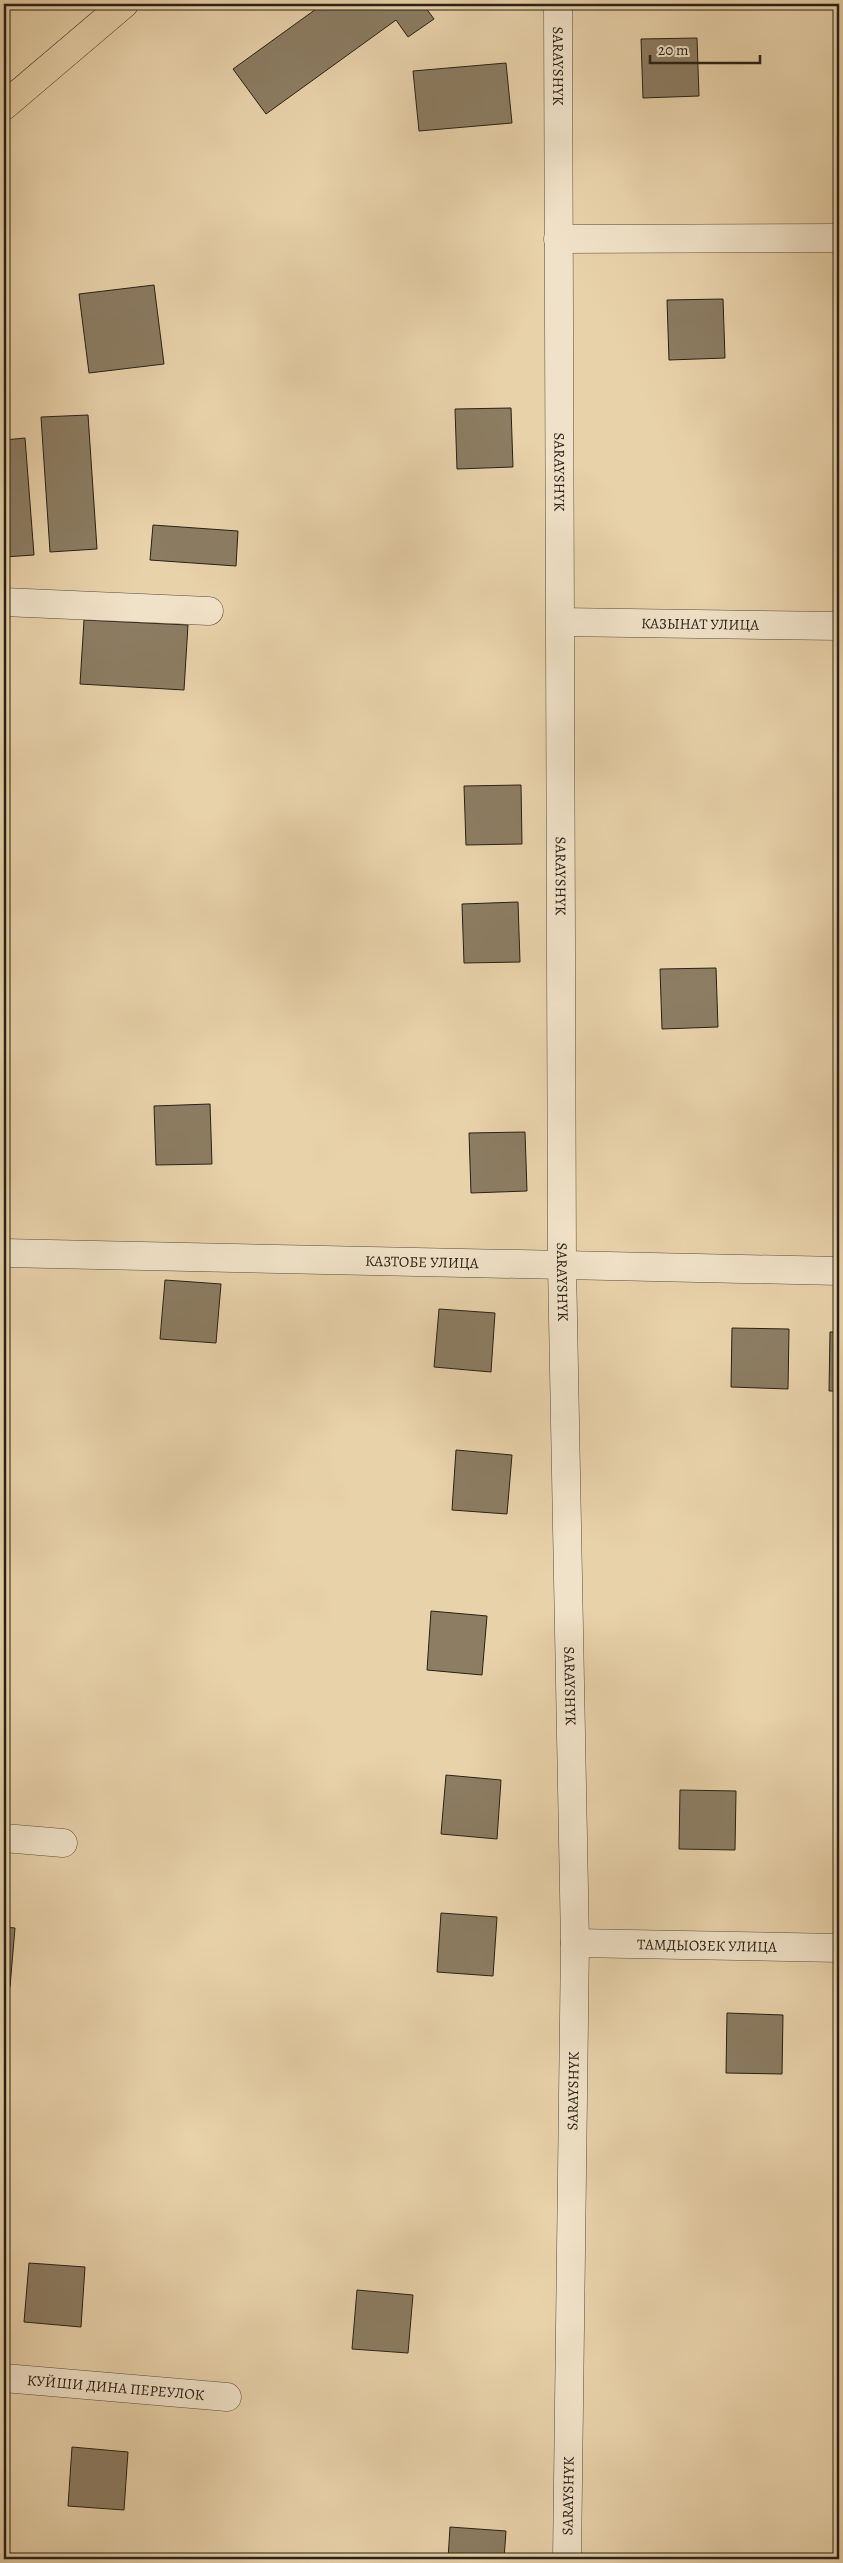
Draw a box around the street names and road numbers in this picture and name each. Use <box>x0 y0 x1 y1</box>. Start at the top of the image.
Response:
street label: SARAYSHYK <box>548 27 568 106</box>
street label: SARAYSHYK <box>549 433 570 512</box>
street label: КАЗЫНАТ УЛИЦА <box>641 613 759 635</box>
street label: SARAYSHYK <box>551 837 571 916</box>
street label: SARAYSHYK <box>552 1243 573 1322</box>
street label: КАЗТОБЕ УЛИЦА <box>365 1251 479 1273</box>
street label: SARAYSHYK <box>559 1646 581 1726</box>
street label: ТАМДЫОЗЕК УЛИЦА <box>637 1934 777 1957</box>
street label: SARAYSHYK <box>562 2051 584 2131</box>
street label: КУЙШИ ДИНА ПЕРЕУЛОК <box>26 2370 206 2405</box>
street label: SARAYSHYK <box>557 2456 579 2536</box>

